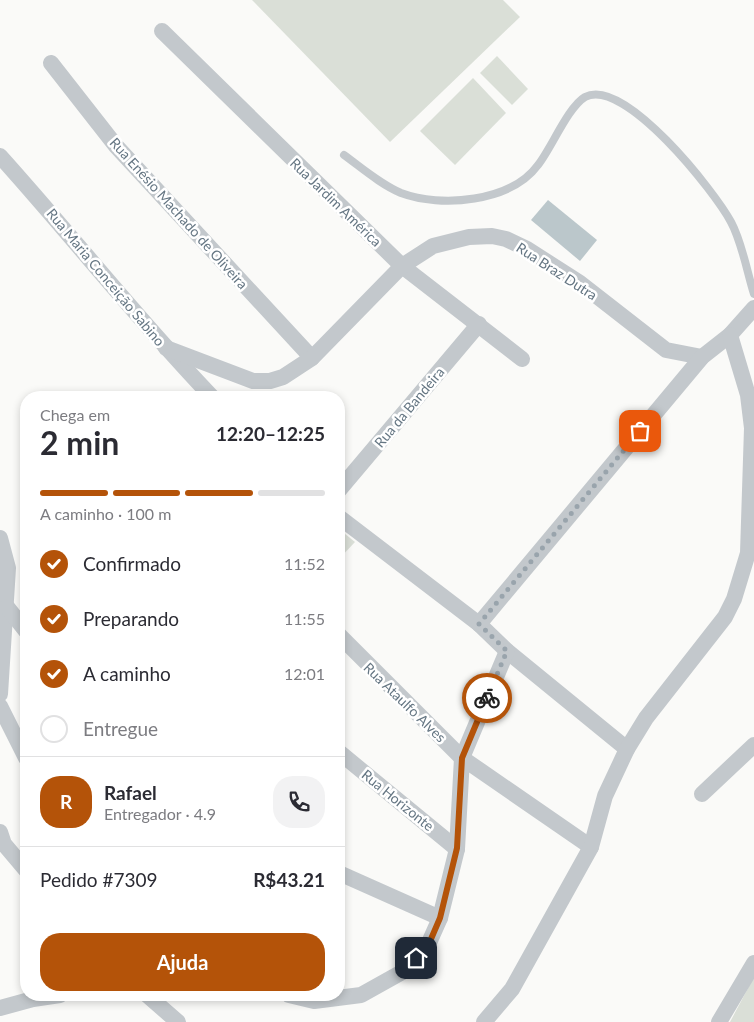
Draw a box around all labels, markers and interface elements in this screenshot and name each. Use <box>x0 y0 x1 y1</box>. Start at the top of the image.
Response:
street label: Rua Enésio Machado de Oliveira <box>107 134 251 292</box>
street label: Rua Jardim América <box>287 154 385 250</box>
street label: Rua Maria Conceição Sabino <box>43 205 169 349</box>
street label: Rua Braz Dutra <box>513 239 601 303</box>
street label: Rua da Bandeira <box>371 363 447 451</box>
text: Chega em <box>40 405 110 424</box>
pin <box>619 410 661 452</box>
icon: bag <box>626 417 654 445</box>
text: 12:20–12:25 <box>216 422 325 445</box>
text: 2 min <box>40 423 119 462</box>
text: A caminho · 100 m <box>40 504 171 523</box>
icon: check <box>40 550 68 578</box>
text: Confirmado <box>83 552 181 575</box>
text: 11:52 <box>284 554 325 573</box>
icon: check <box>40 605 68 633</box>
text: Preparando <box>83 607 179 630</box>
text: 11:55 <box>284 609 325 628</box>
street label: Rua Ataulfo Alves <box>360 659 450 745</box>
icon: check <box>40 660 68 688</box>
text: A caminho <box>83 662 171 685</box>
text: 12:01 <box>284 664 325 683</box>
courier <box>462 673 512 723</box>
icon: bike <box>473 684 501 712</box>
text: Entregue <box>83 717 158 740</box>
street label: Rua Horizonte <box>358 766 438 834</box>
button: phone <box>273 776 325 828</box>
text: Rafael <box>104 781 157 804</box>
text: R <box>60 790 72 813</box>
text: Entregador · 4.9 <box>104 804 216 823</box>
text: Pedido #7309 <box>40 868 158 891</box>
text: R$43.21 <box>253 868 325 891</box>
button: Ajuda <box>40 933 325 991</box>
pin <box>395 937 437 979</box>
icon: home <box>402 944 430 972</box>

